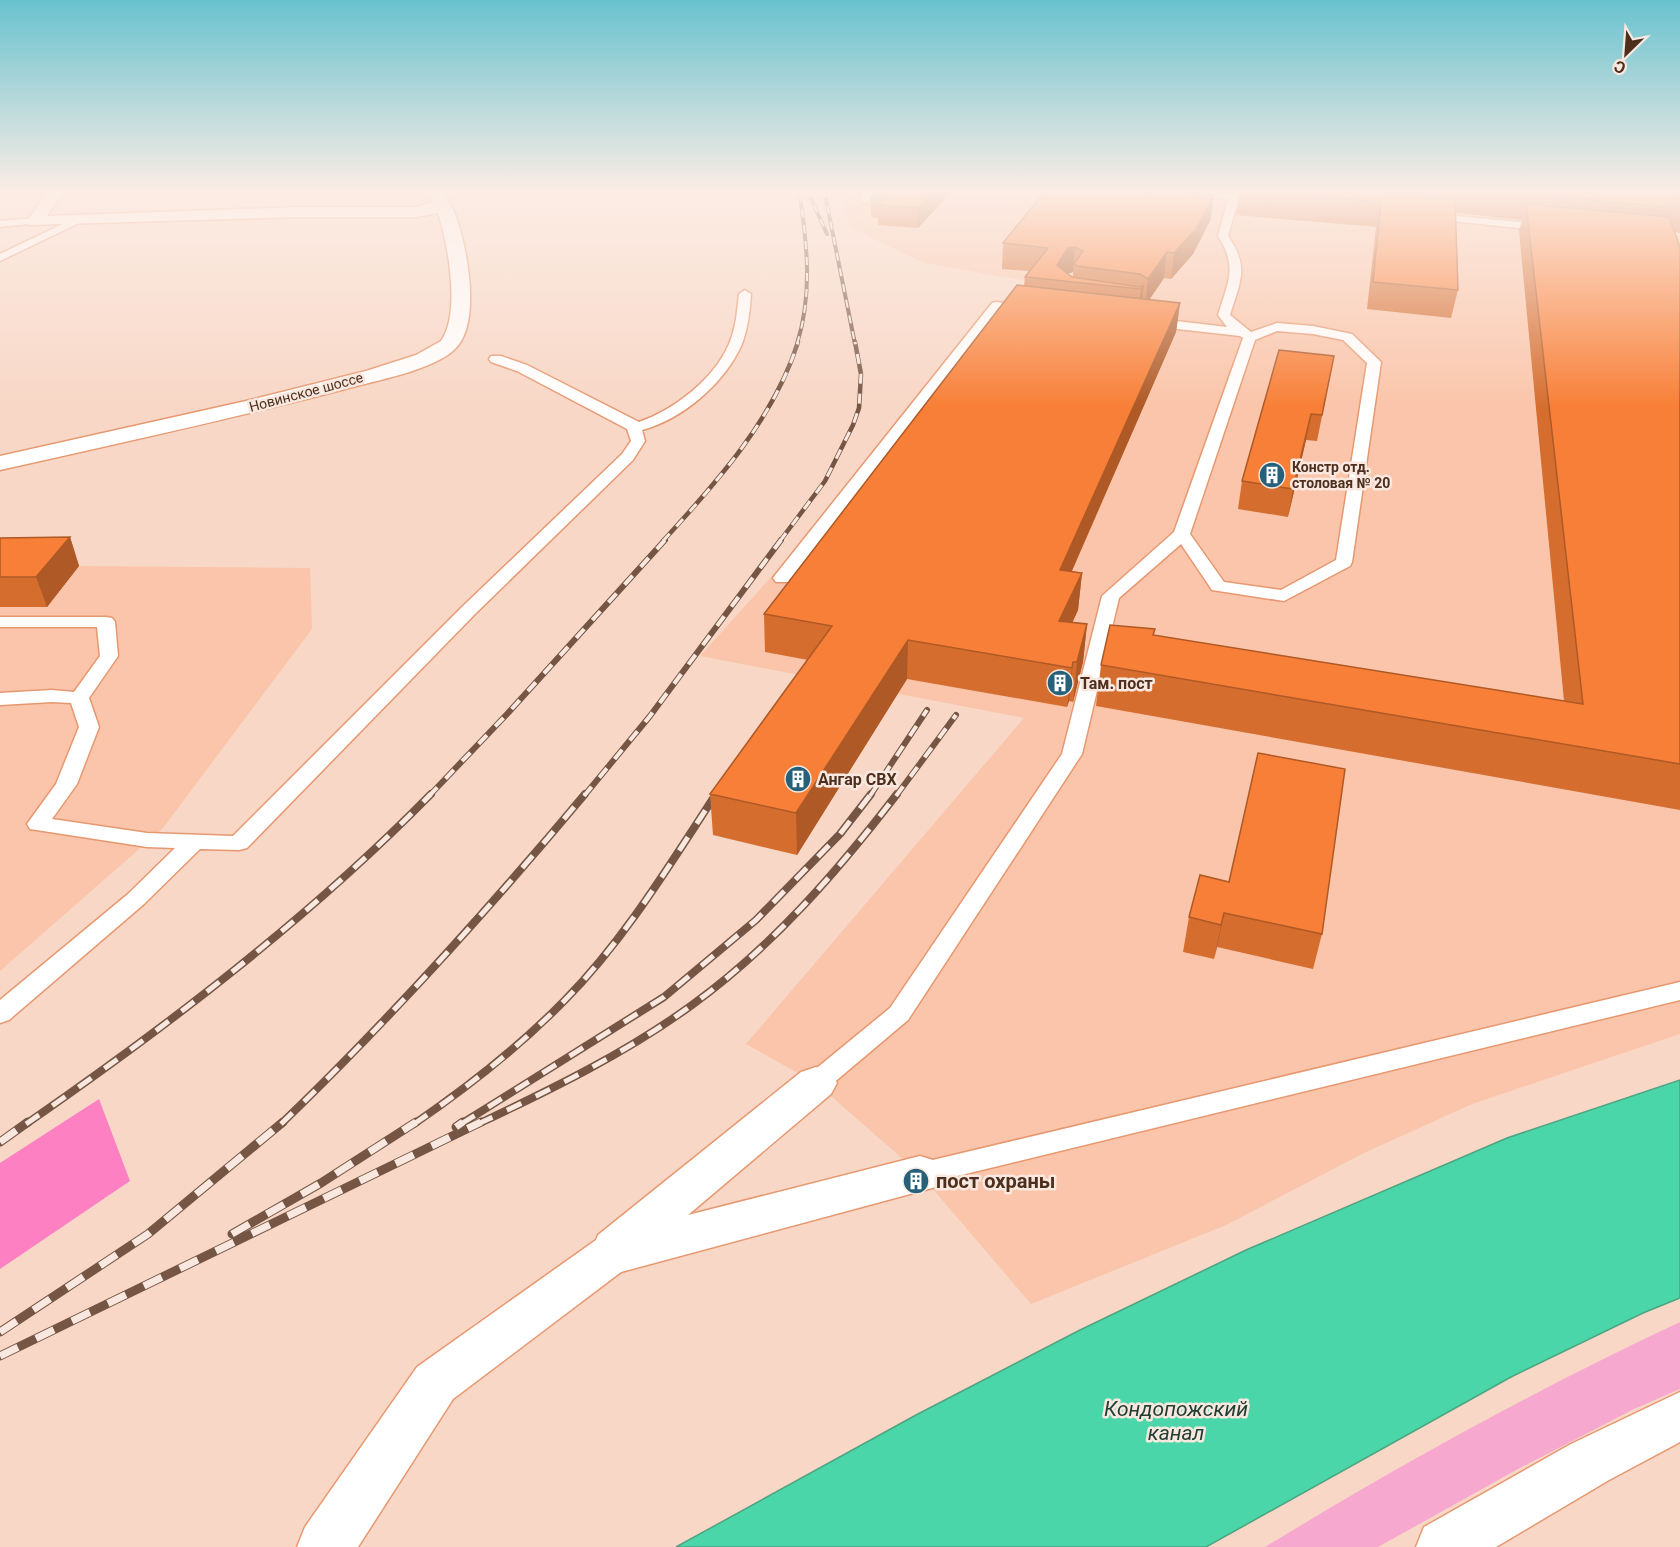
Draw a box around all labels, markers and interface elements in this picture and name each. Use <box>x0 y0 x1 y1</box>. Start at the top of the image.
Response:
north arrow <box>1596 24 1656 84</box>
text: С <box>1611 56 1629 78</box>
street label: Новинское шоссе <box>247 369 365 415</box>
place label: Констр отд. столовая № 20 <box>1292 459 1390 491</box>
building icon: Констр отд. столовая № 20 <box>1257 460 1287 490</box>
building icon: Там. пост <box>1045 668 1075 698</box>
place label: Там. пост <box>1080 674 1153 693</box>
building icon: Ангар СВХ <box>783 764 813 794</box>
place label: Ангар СВХ <box>818 770 897 789</box>
building icon: пост охраны <box>901 1166 931 1196</box>
place label: пост охраны <box>936 1169 1055 1193</box>
water label: Кондопожский канал <box>1104 1397 1248 1445</box>

